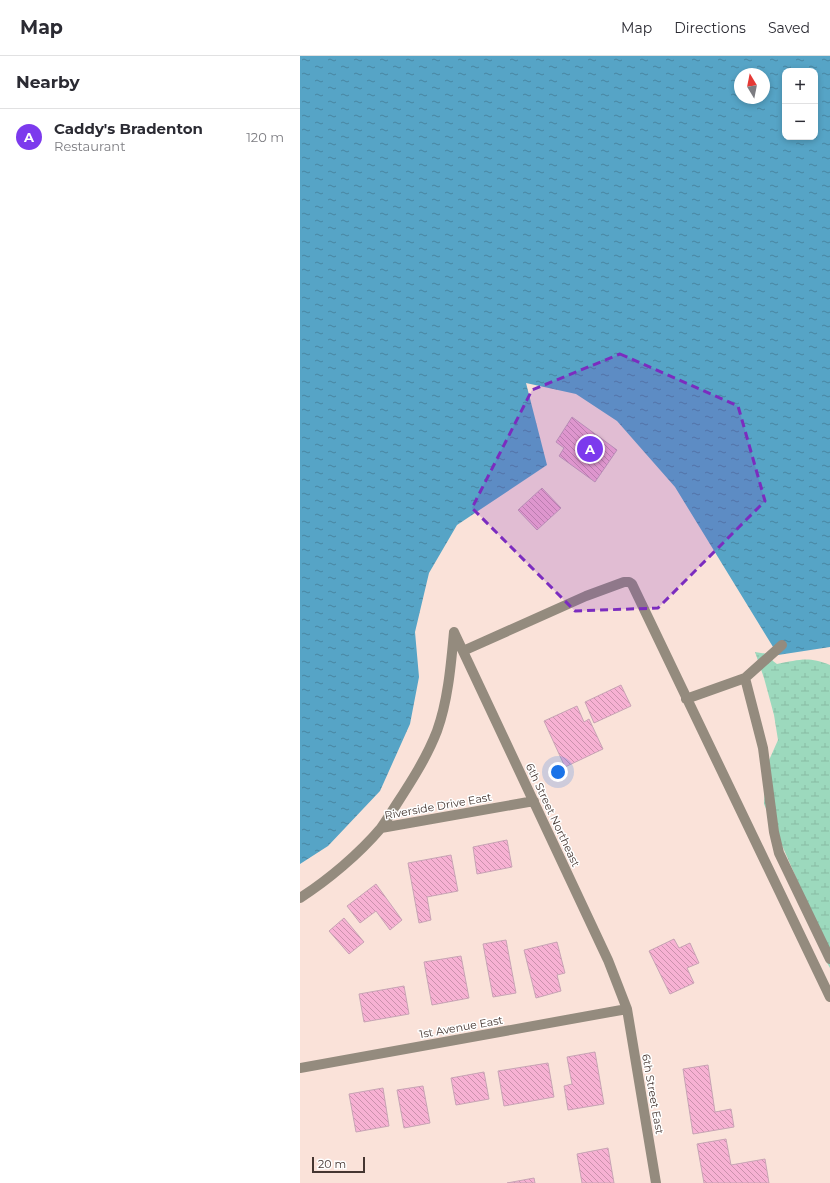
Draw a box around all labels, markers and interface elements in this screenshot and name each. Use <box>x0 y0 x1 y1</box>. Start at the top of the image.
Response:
text: Map <box>20 16 63 39</box>
text: Map <box>621 19 652 37</box>
text: Directions <box>674 19 746 37</box>
text: Saved <box>768 19 810 37</box>
north arrow <box>734 68 770 104</box>
map controls <box>782 68 818 140</box>
button: + <box>782 68 818 104</box>
text: Nearby <box>16 72 80 92</box>
button: − <box>782 104 818 140</box>
text: Caddy's Bradenton <box>54 119 203 138</box>
text: A <box>24 129 34 145</box>
text: 120 m <box>246 129 284 145</box>
text: Restaurant <box>54 138 125 154</box>
pin: A <box>577 434 603 464</box>
street label: 6th Street Northeast <box>523 761 583 870</box>
your location <box>548 762 568 782</box>
street label: Riverside Drive East <box>383 790 493 822</box>
street label: 1st Avenue East <box>418 1013 504 1041</box>
street label: 6th Street East <box>639 1053 667 1136</box>
scale bar <box>312 1155 365 1174</box>
text: 20 m <box>318 1157 346 1171</box>

